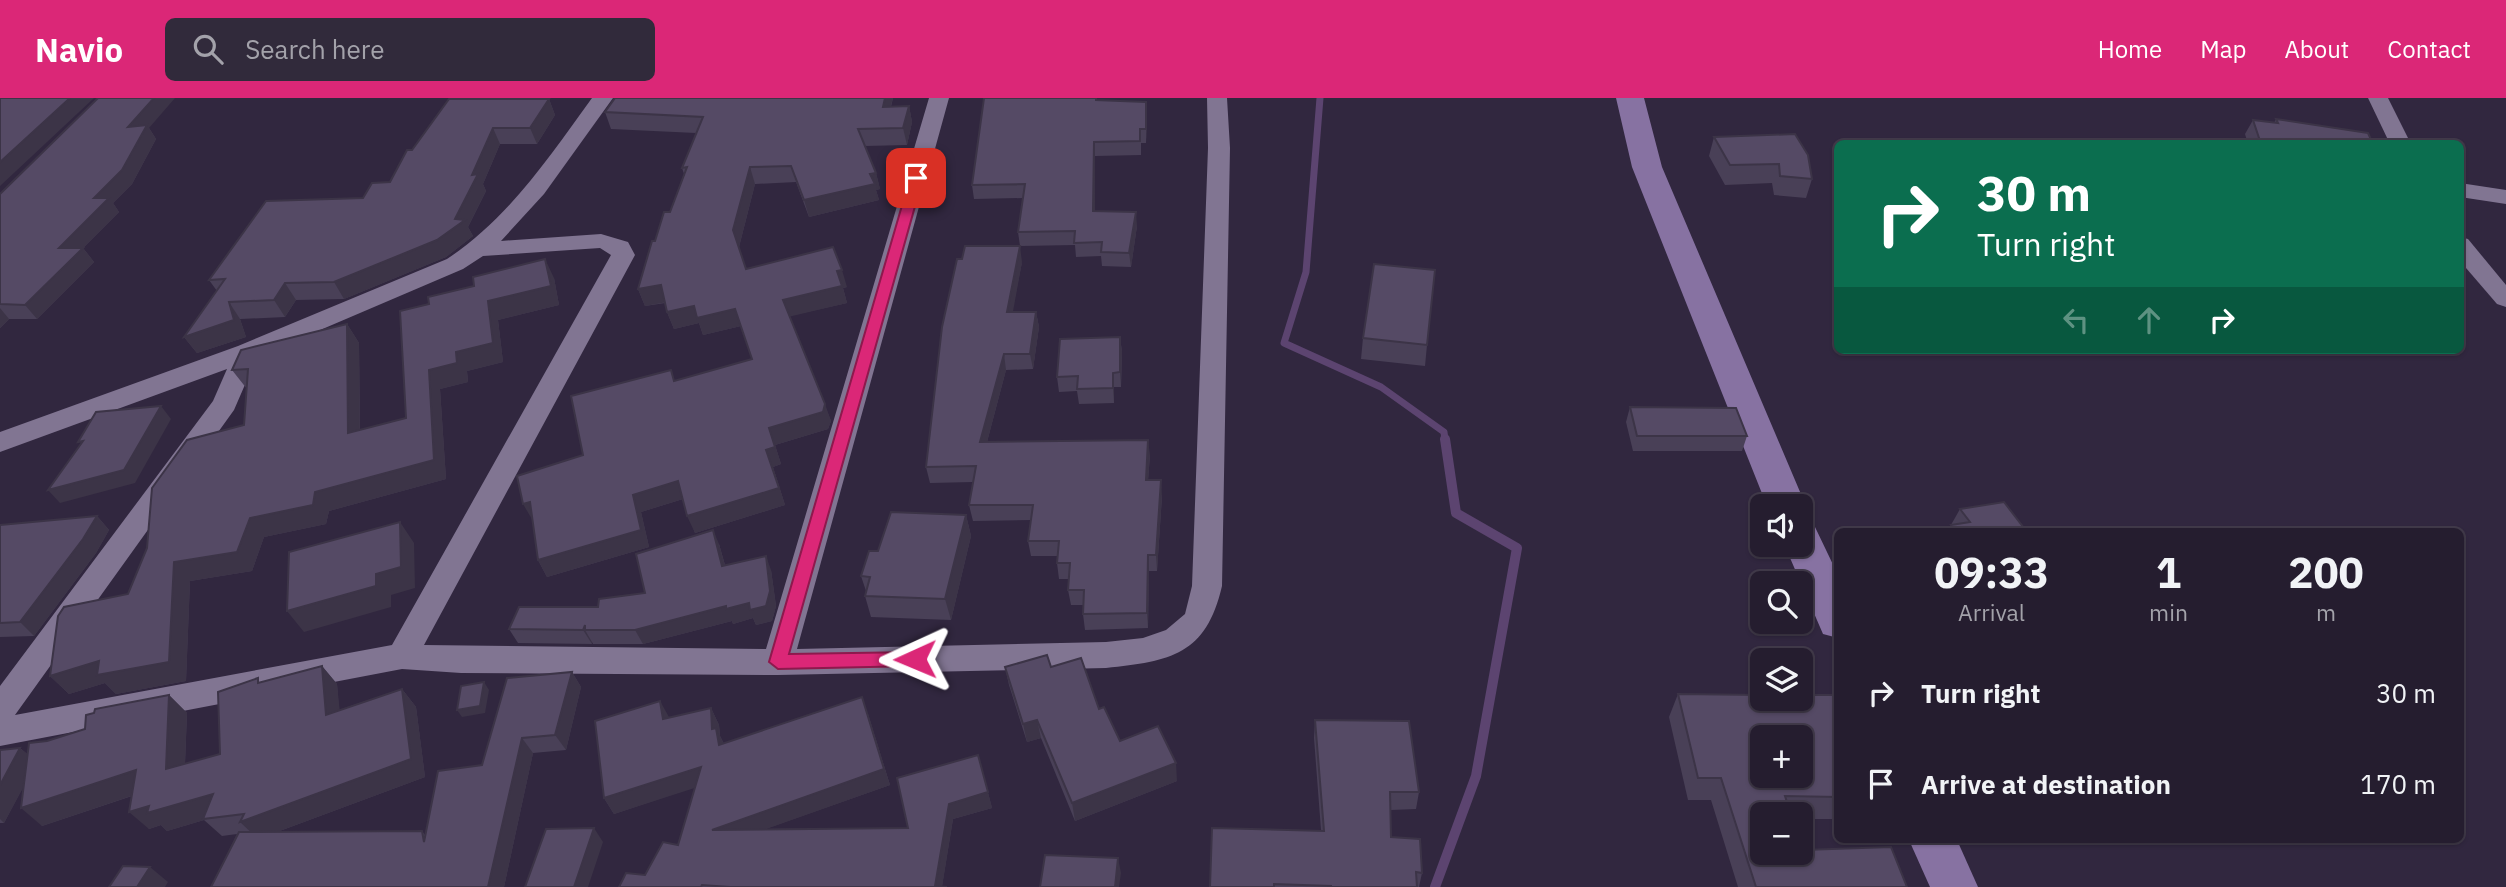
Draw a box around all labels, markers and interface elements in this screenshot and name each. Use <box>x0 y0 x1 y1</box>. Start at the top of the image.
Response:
search box <box>165 18 655 81</box>
text: Navio <box>35 28 123 71</box>
icon: search <box>189 30 227 68</box>
text: Search here <box>245 32 385 66</box>
text: Home <box>2098 33 2162 65</box>
text: Map <box>2200 33 2246 65</box>
text: About <box>2284 33 2349 65</box>
text: Contact <box>2387 33 2471 65</box>
pin <box>886 148 946 208</box>
icon: arrive <box>897 159 935 197</box>
text: 30 m <box>1977 161 2091 224</box>
icon: right <box>1862 168 1953 259</box>
text: Turn right <box>1977 223 2115 265</box>
icon: left <box>2057 301 2095 339</box>
icon: ahead <box>2130 301 2168 339</box>
icon: right <box>2203 301 2241 339</box>
map controls <box>1750 494 1813 865</box>
button: sound <box>1750 494 1813 557</box>
text: 09:33 <box>1934 545 2049 600</box>
text: 1 <box>2156 545 2181 600</box>
text: 200 <box>2288 545 2364 600</box>
button: search <box>1750 571 1813 634</box>
text: Arrival <box>1958 597 2025 627</box>
text: min <box>2149 597 2188 627</box>
text: m <box>2316 597 2336 627</box>
position arrow <box>878 622 952 696</box>
button: layers <box>1750 648 1813 711</box>
icon: right <box>1862 674 1900 712</box>
text: Turn right <box>1921 676 2040 710</box>
text: 30 m <box>2376 676 2436 710</box>
button: + <box>1750 725 1813 788</box>
icon: arrive <box>1862 765 1900 803</box>
text: Arrive at destination <box>1921 767 2171 801</box>
text: 170 m <box>2360 767 2436 801</box>
button: − <box>1750 802 1813 865</box>

